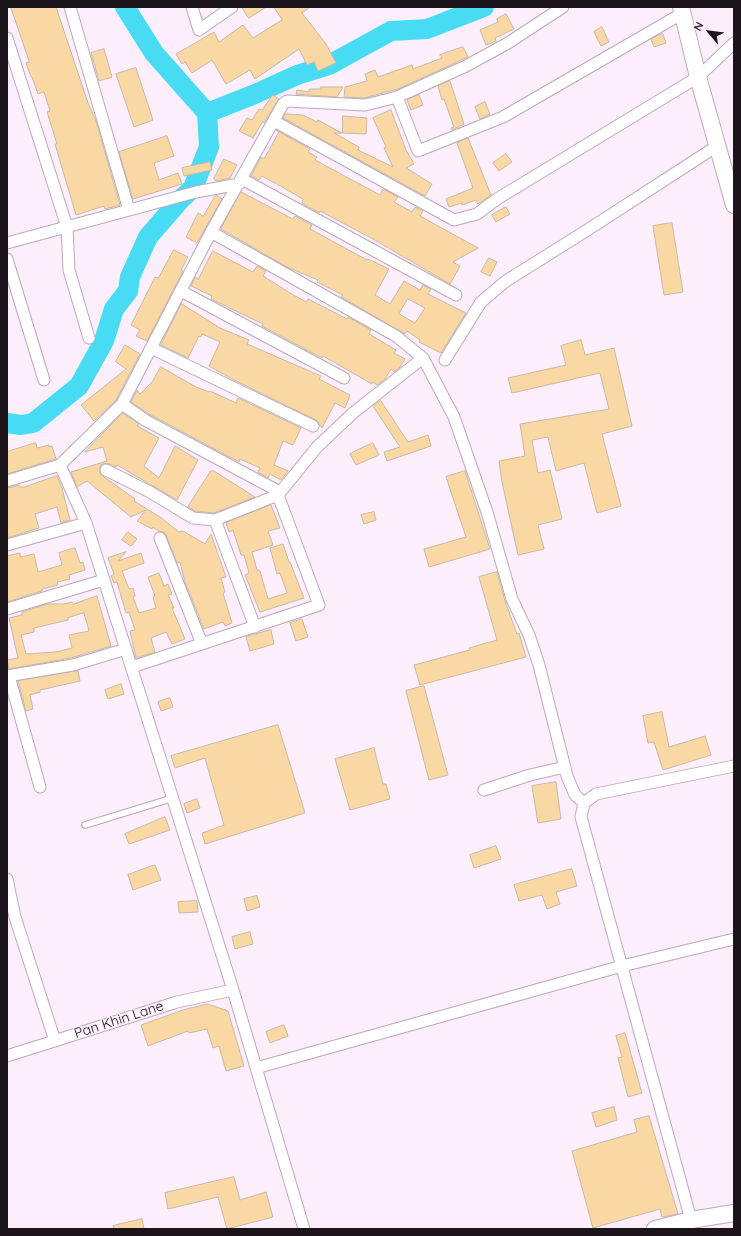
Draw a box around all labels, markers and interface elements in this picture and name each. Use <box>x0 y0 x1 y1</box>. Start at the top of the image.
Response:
north arrow <box>689 12 729 52</box>
text: N <box>690 20 706 33</box>
street label: Pan Khin Lane <box>72 998 166 1042</box>

